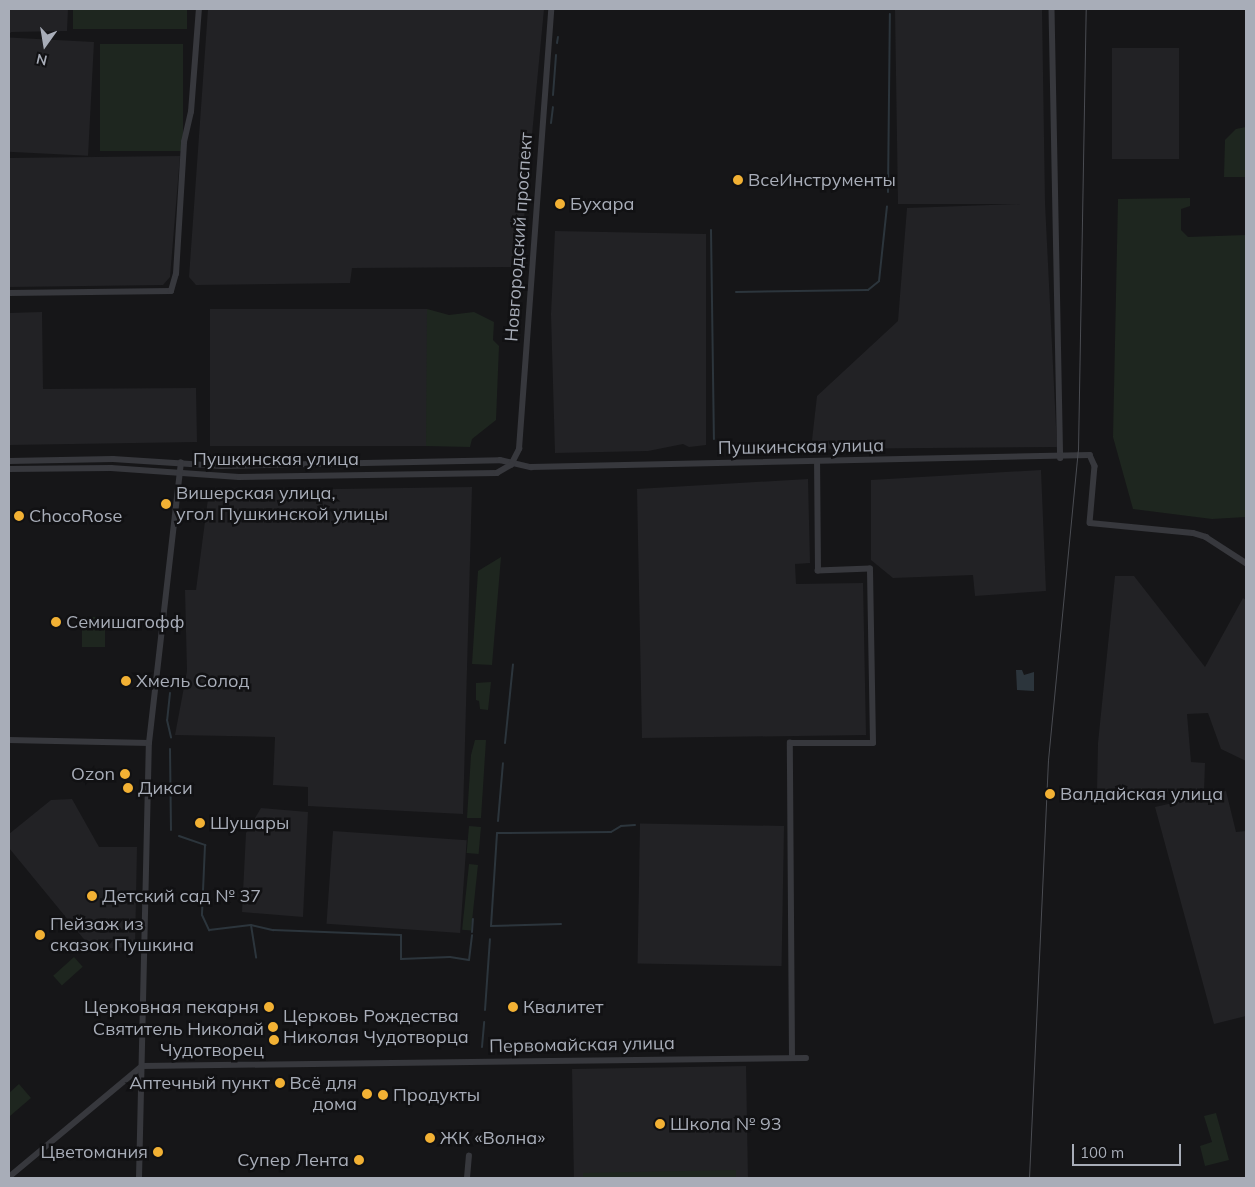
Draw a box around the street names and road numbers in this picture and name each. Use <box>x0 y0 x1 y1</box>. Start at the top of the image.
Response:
street label: Новгородский проспект <box>501 132 537 342</box>
street label: Пушкинская улица <box>718 435 884 459</box>
street label: Пушкинская улица <box>193 448 359 470</box>
street label: Первомайская улица <box>489 1033 675 1057</box>

